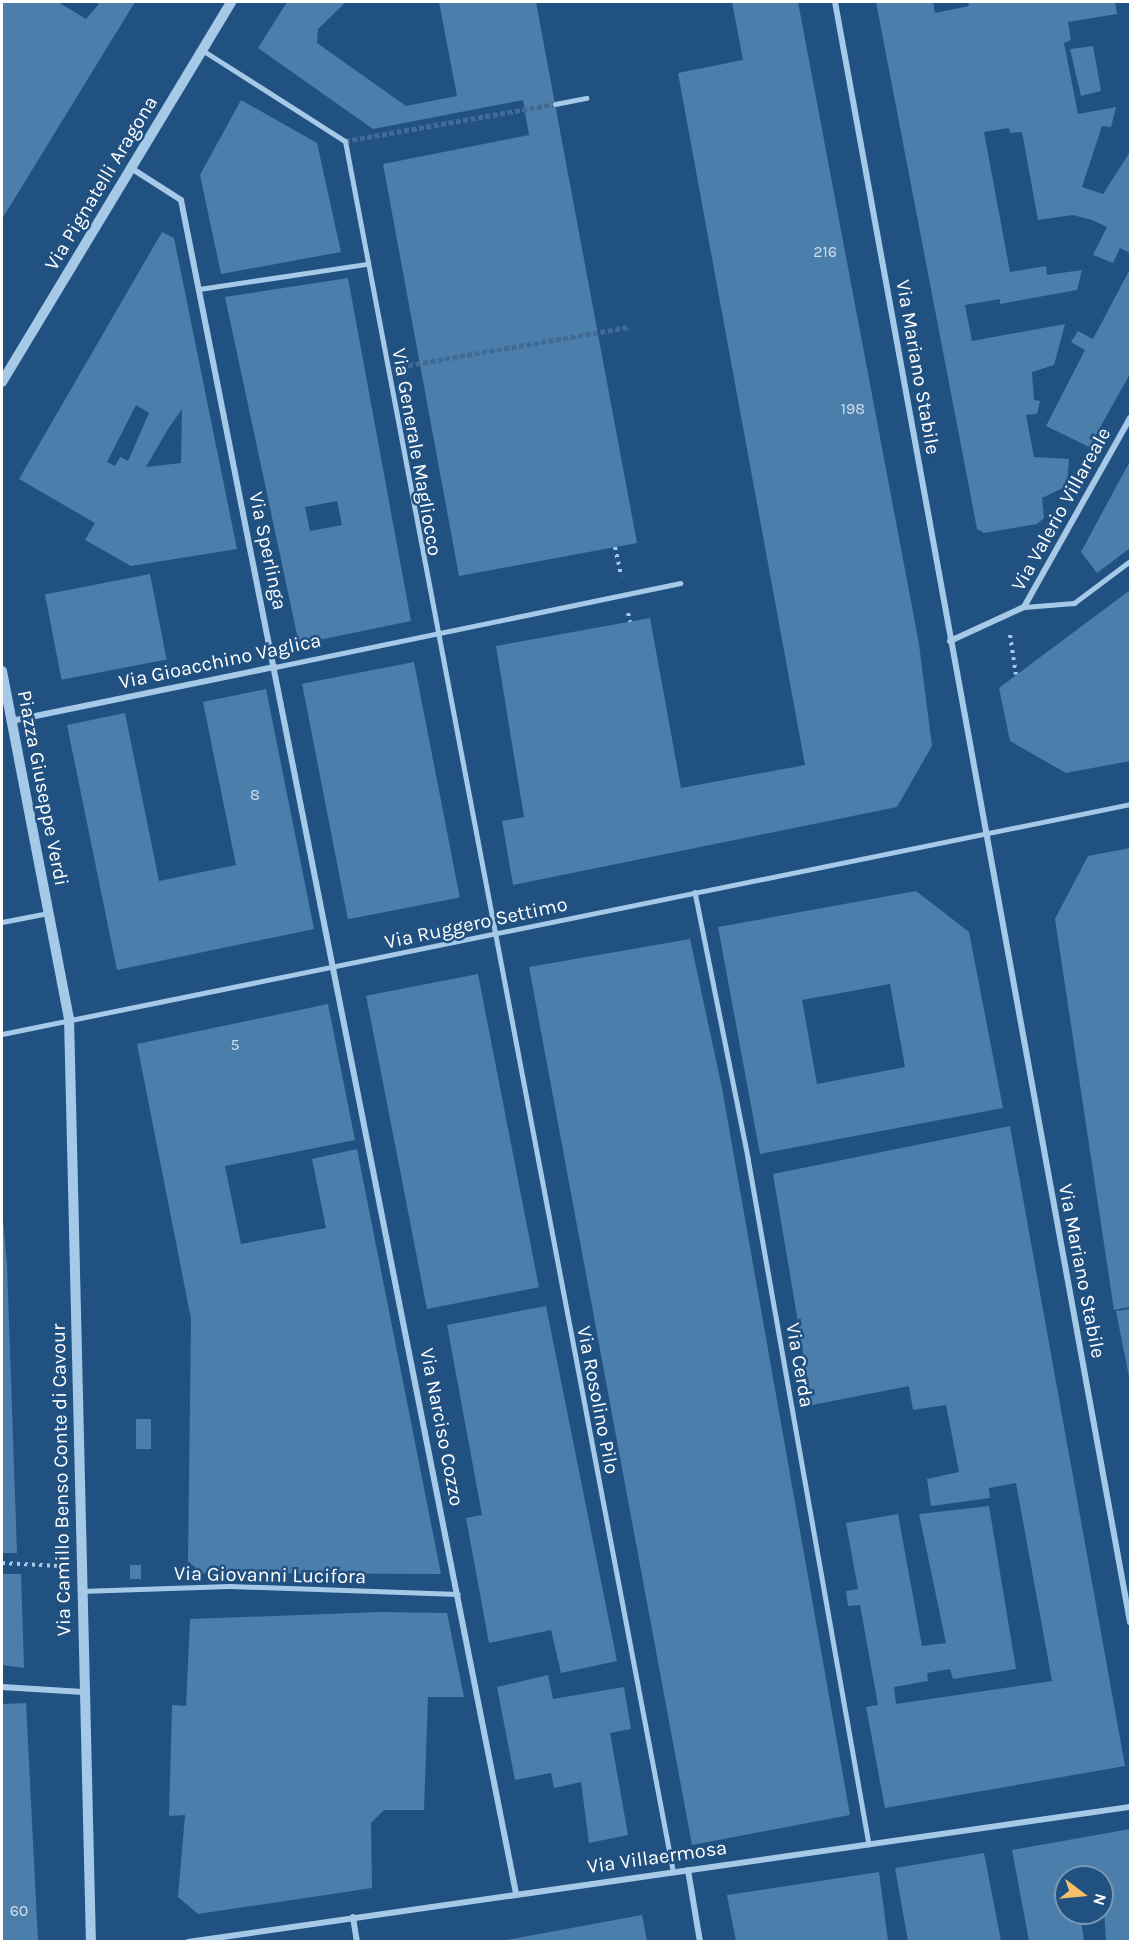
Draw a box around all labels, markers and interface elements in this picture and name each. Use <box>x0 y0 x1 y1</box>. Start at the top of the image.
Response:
street label: Via Pignatelli Aragona <box>39 91 163 275</box>
house number: 216 <box>813 242 837 262</box>
street label: Via Mariano Stabile <box>891 278 945 456</box>
street label: Via Generale Magliocco <box>387 346 447 558</box>
house number: 198 <box>841 399 865 419</box>
street label: Via Valerio Villareale <box>1006 423 1116 595</box>
street label: Via Sperlinga <box>244 490 292 612</box>
street label: Via Gioacchino Vaglica <box>117 628 323 694</box>
street label: Piazza Giuseppe Verdi <box>12 688 74 888</box>
house number: 8 <box>250 785 260 805</box>
street label: Via Ruggero Settimo <box>382 892 570 954</box>
house number: 5 <box>230 1035 240 1055</box>
street label: Via Mariano Stabile <box>1053 1182 1111 1360</box>
street label: Via Cerda <box>781 1321 819 1409</box>
street label: Via Camillo Benso Conte di Cavour <box>46 1323 76 1637</box>
street label: Via Rosolino Pilo <box>572 1324 624 1476</box>
street label: Via Narciso Cozzo <box>415 1346 469 1508</box>
street label: Via Giovanni Lucifora <box>174 1561 366 1589</box>
street label: Via Villaermosa <box>585 1835 729 1879</box>
north arrow <box>1054 1865 1114 1925</box>
text: N <box>1089 1891 1111 1908</box>
house number: 60 <box>10 1901 28 1921</box>

